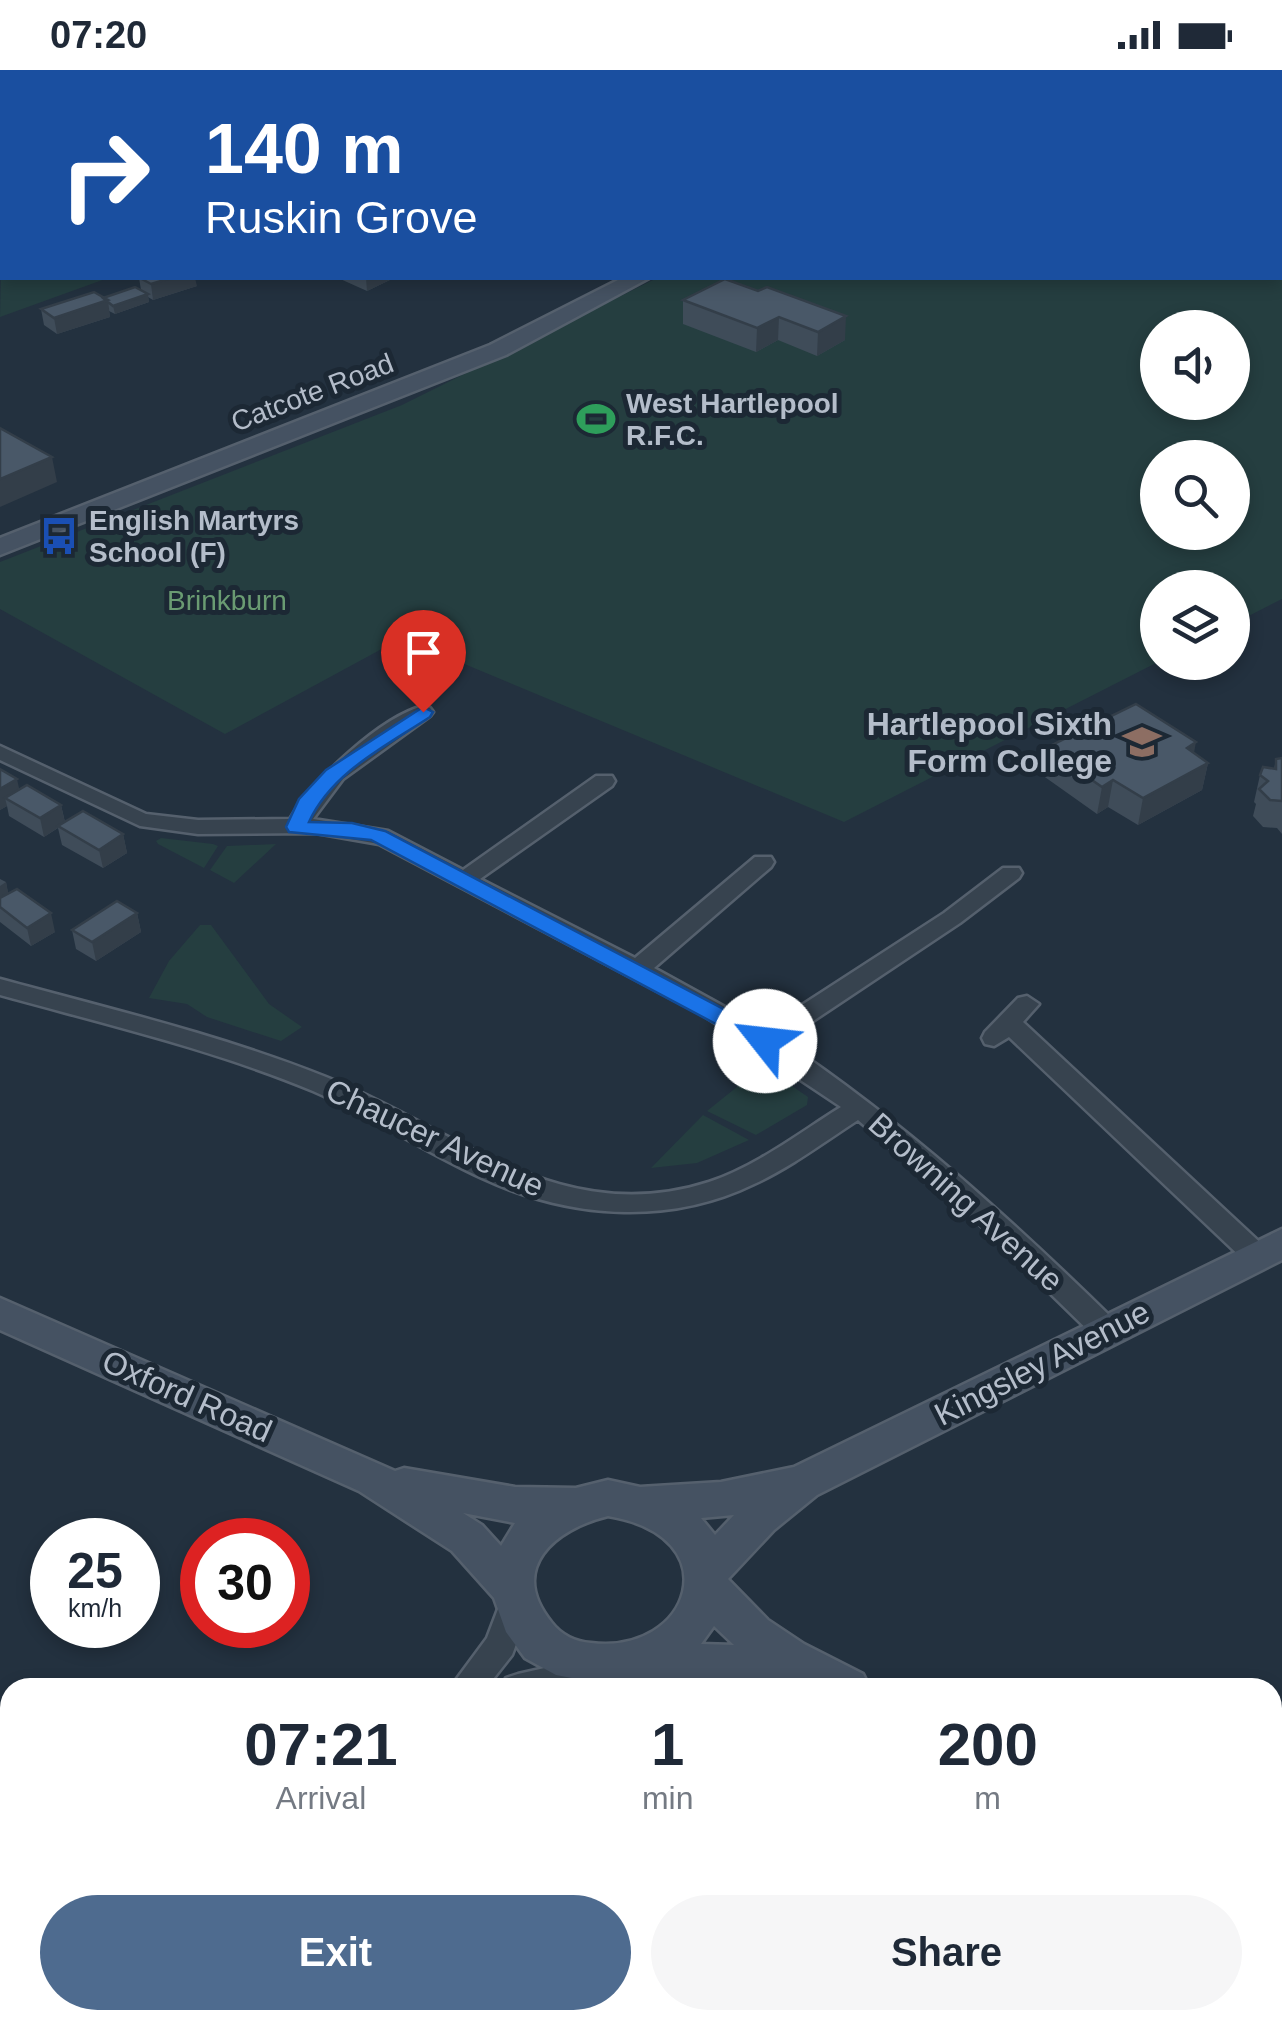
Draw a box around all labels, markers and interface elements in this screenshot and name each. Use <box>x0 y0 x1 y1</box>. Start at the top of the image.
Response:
text: 07:20 <box>50 14 147 56</box>
icon: right <box>40 110 170 240</box>
text: 140 m <box>205 110 403 188</box>
text: Ruskin Grove <box>205 192 478 243</box>
map controls <box>1140 310 1250 680</box>
button: sound <box>1140 310 1250 420</box>
street label: Catcote Road <box>227 347 398 438</box>
place label: West Hartlepool R.F.C. <box>626 388 839 451</box>
sports icon: West Hartlepool R.F.C. <box>575 398 617 440</box>
button: search <box>1140 440 1250 550</box>
place label: English Martyrs School (F) <box>89 505 299 568</box>
bus stop icon: English Martyrs School (F) <box>38 515 80 557</box>
button: layers <box>1140 570 1250 680</box>
park label: Brinkburn <box>167 585 287 616</box>
pin <box>381 610 466 713</box>
icon: arrive <box>396 625 451 680</box>
place label: Hartlepool Sixth Form College <box>867 706 1112 779</box>
school or university icon: Hartlepool Sixth Form College <box>1121 721 1163 763</box>
position arrow <box>713 989 817 1093</box>
street label: Chaucer Avenue <box>320 1072 550 1204</box>
street label: Browning Avenue <box>862 1105 1070 1299</box>
street label: Kingsley Avenue <box>929 1293 1155 1433</box>
street label: Oxford Road <box>97 1343 277 1449</box>
speed limit sign: 30 <box>180 1518 310 1648</box>
text: 25 <box>67 1543 123 1599</box>
text: km/h <box>68 1594 122 1622</box>
text: 07:21 <box>244 1711 398 1778</box>
text: 1 <box>651 1711 684 1778</box>
text: 200 <box>938 1711 1038 1778</box>
text: Arrival <box>276 1780 366 1816</box>
text: min <box>642 1780 693 1816</box>
text: m <box>974 1780 1001 1816</box>
button: Exit <box>40 1895 631 2010</box>
button: Share <box>651 1895 1242 2010</box>

